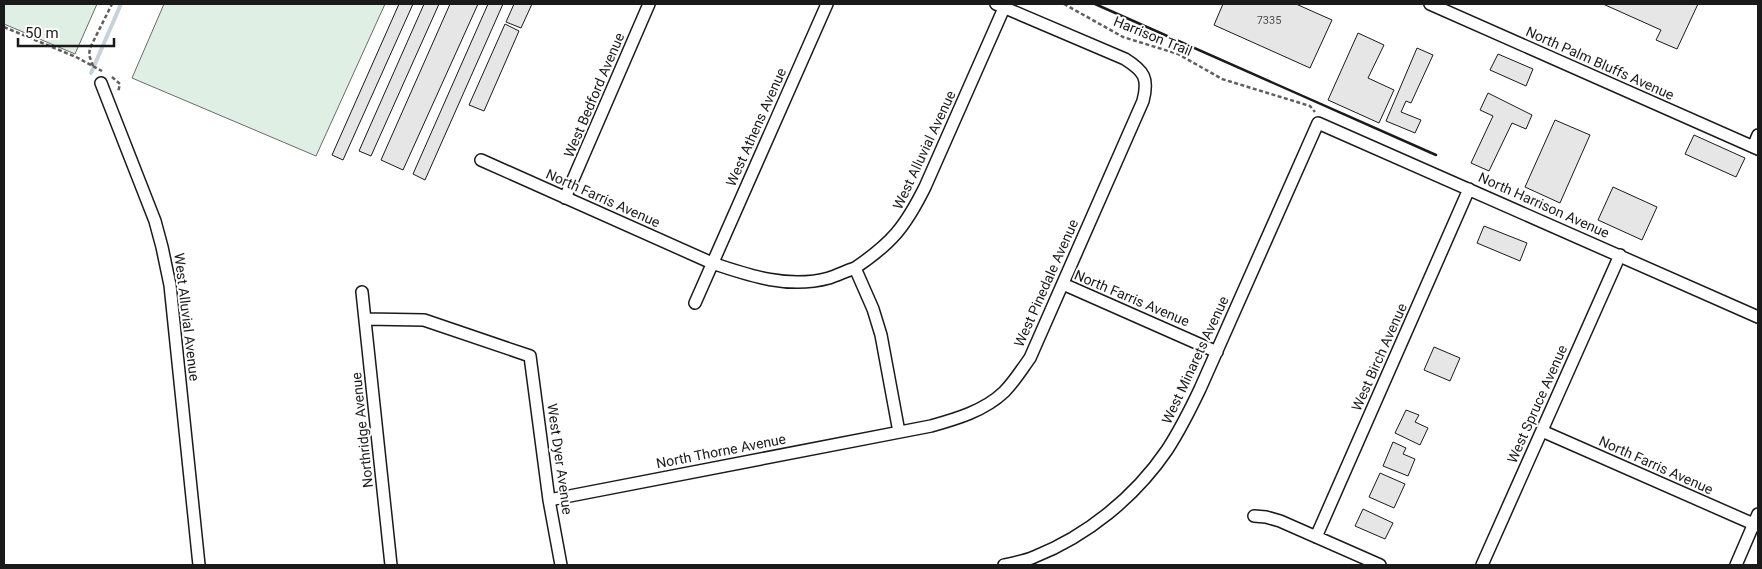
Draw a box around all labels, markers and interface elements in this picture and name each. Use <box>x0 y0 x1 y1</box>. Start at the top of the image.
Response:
street label: Harrison Trail <box>1111 13 1195 59</box>
house number: 7335 <box>1257 14 1281 27</box>
scale bar <box>18 15 114 47</box>
street label: North Palm Bluffs Avenue <box>1523 23 1677 103</box>
text: 50 m <box>25 24 59 42</box>
street label: West Bedford Avenue <box>561 30 627 160</box>
street label: West Athens Avenue <box>723 65 789 189</box>
street label: West Alluvial Avenue <box>889 88 959 212</box>
street label: North Farris Avenue <box>543 166 663 230</box>
street label: North Harrison Avenue <box>1476 169 1612 241</box>
street label: West Pinedale Avenue <box>1011 217 1081 349</box>
street label: West Alluvial Avenue <box>171 252 203 382</box>
street label: North Farris Avenue <box>1072 267 1192 329</box>
street label: West Minarets Avenue <box>1158 294 1232 426</box>
street label: West Birch Avenue <box>1348 301 1410 413</box>
street label: West Spruce Avenue <box>1504 342 1570 466</box>
street label: Northridge Avenue <box>348 372 376 488</box>
street label: West Dyer Avenue <box>544 402 576 516</box>
street label: North Thorne Avenue <box>655 431 787 471</box>
street label: North Farris Avenue <box>1596 433 1716 497</box>

